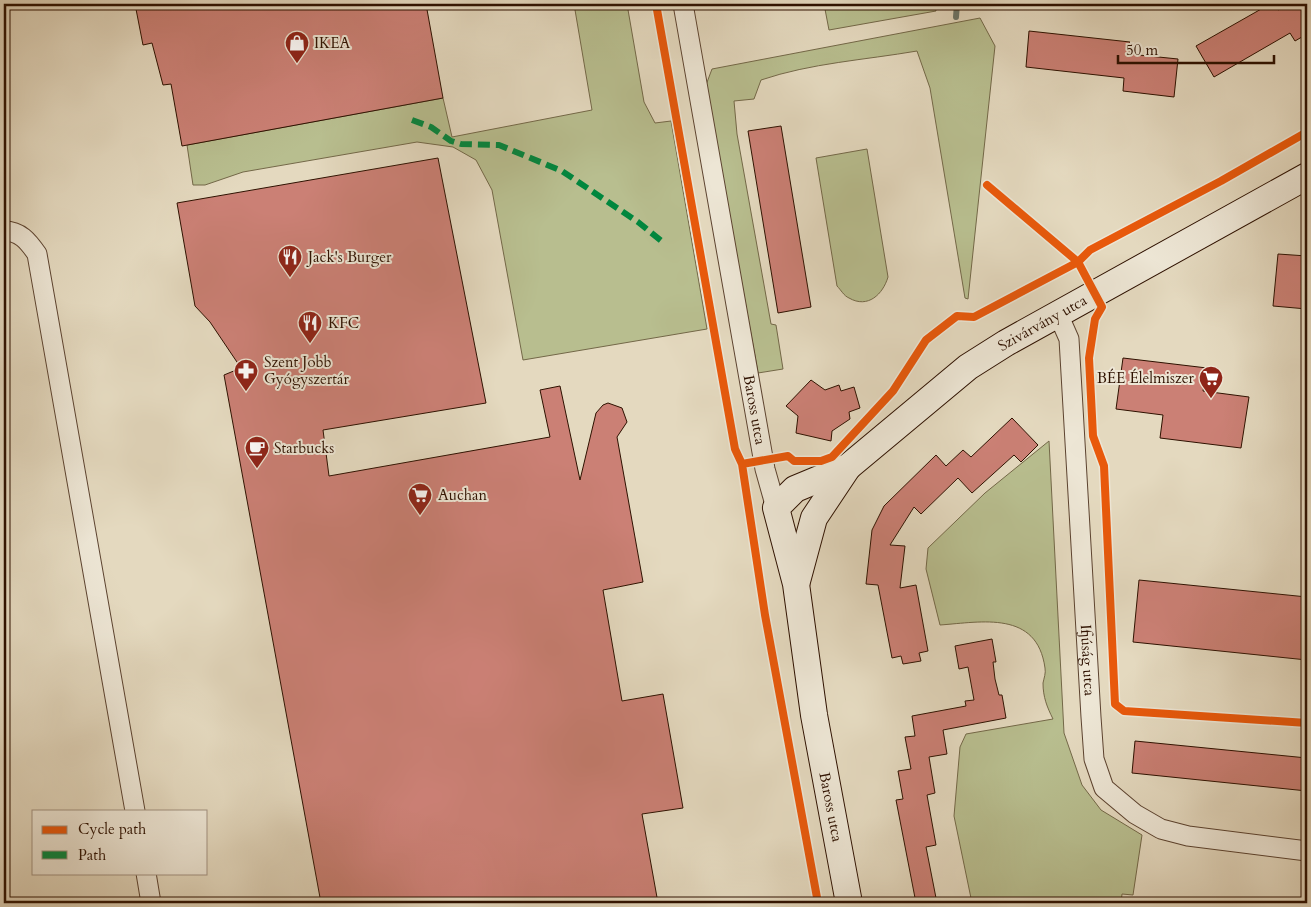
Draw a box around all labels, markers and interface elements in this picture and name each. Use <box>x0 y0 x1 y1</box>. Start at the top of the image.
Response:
shop icon: IKEA <box>284 30 310 64</box>
scale bar <box>1118 32 1275 64</box>
place label: IKEA <box>314 33 351 53</box>
text: 50 m <box>1126 40 1158 60</box>
restaurant icon: Jack's Burger <box>277 244 303 278</box>
place label: Jack's Burger <box>306 247 392 267</box>
street label: Szivárvány utca <box>994 290 1091 356</box>
restaurant icon: KFC <box>297 310 323 344</box>
place label: KFC <box>328 313 359 333</box>
place label: Szent Jobb Gyógyszertár <box>264 352 349 389</box>
pharmacy icon: Szent Jobb Gyógyszertár <box>233 358 259 392</box>
supermarket icon: BÉE Élelmiszer <box>1198 365 1224 399</box>
place label: BÉE Élelmiszer <box>1097 368 1195 388</box>
street label: Baross utca <box>739 373 771 447</box>
cafe icon: Starbucks <box>244 435 270 469</box>
place label: Starbucks <box>274 438 334 458</box>
supermarket icon: Auchan <box>407 482 433 516</box>
place label: Auchan <box>438 485 487 505</box>
street label: Ifjúság utca <box>1076 624 1100 697</box>
street label: Baross utca <box>814 770 848 844</box>
legend <box>32 810 208 874</box>
text: Cycle path <box>78 819 147 839</box>
text: Path <box>78 845 107 865</box>

